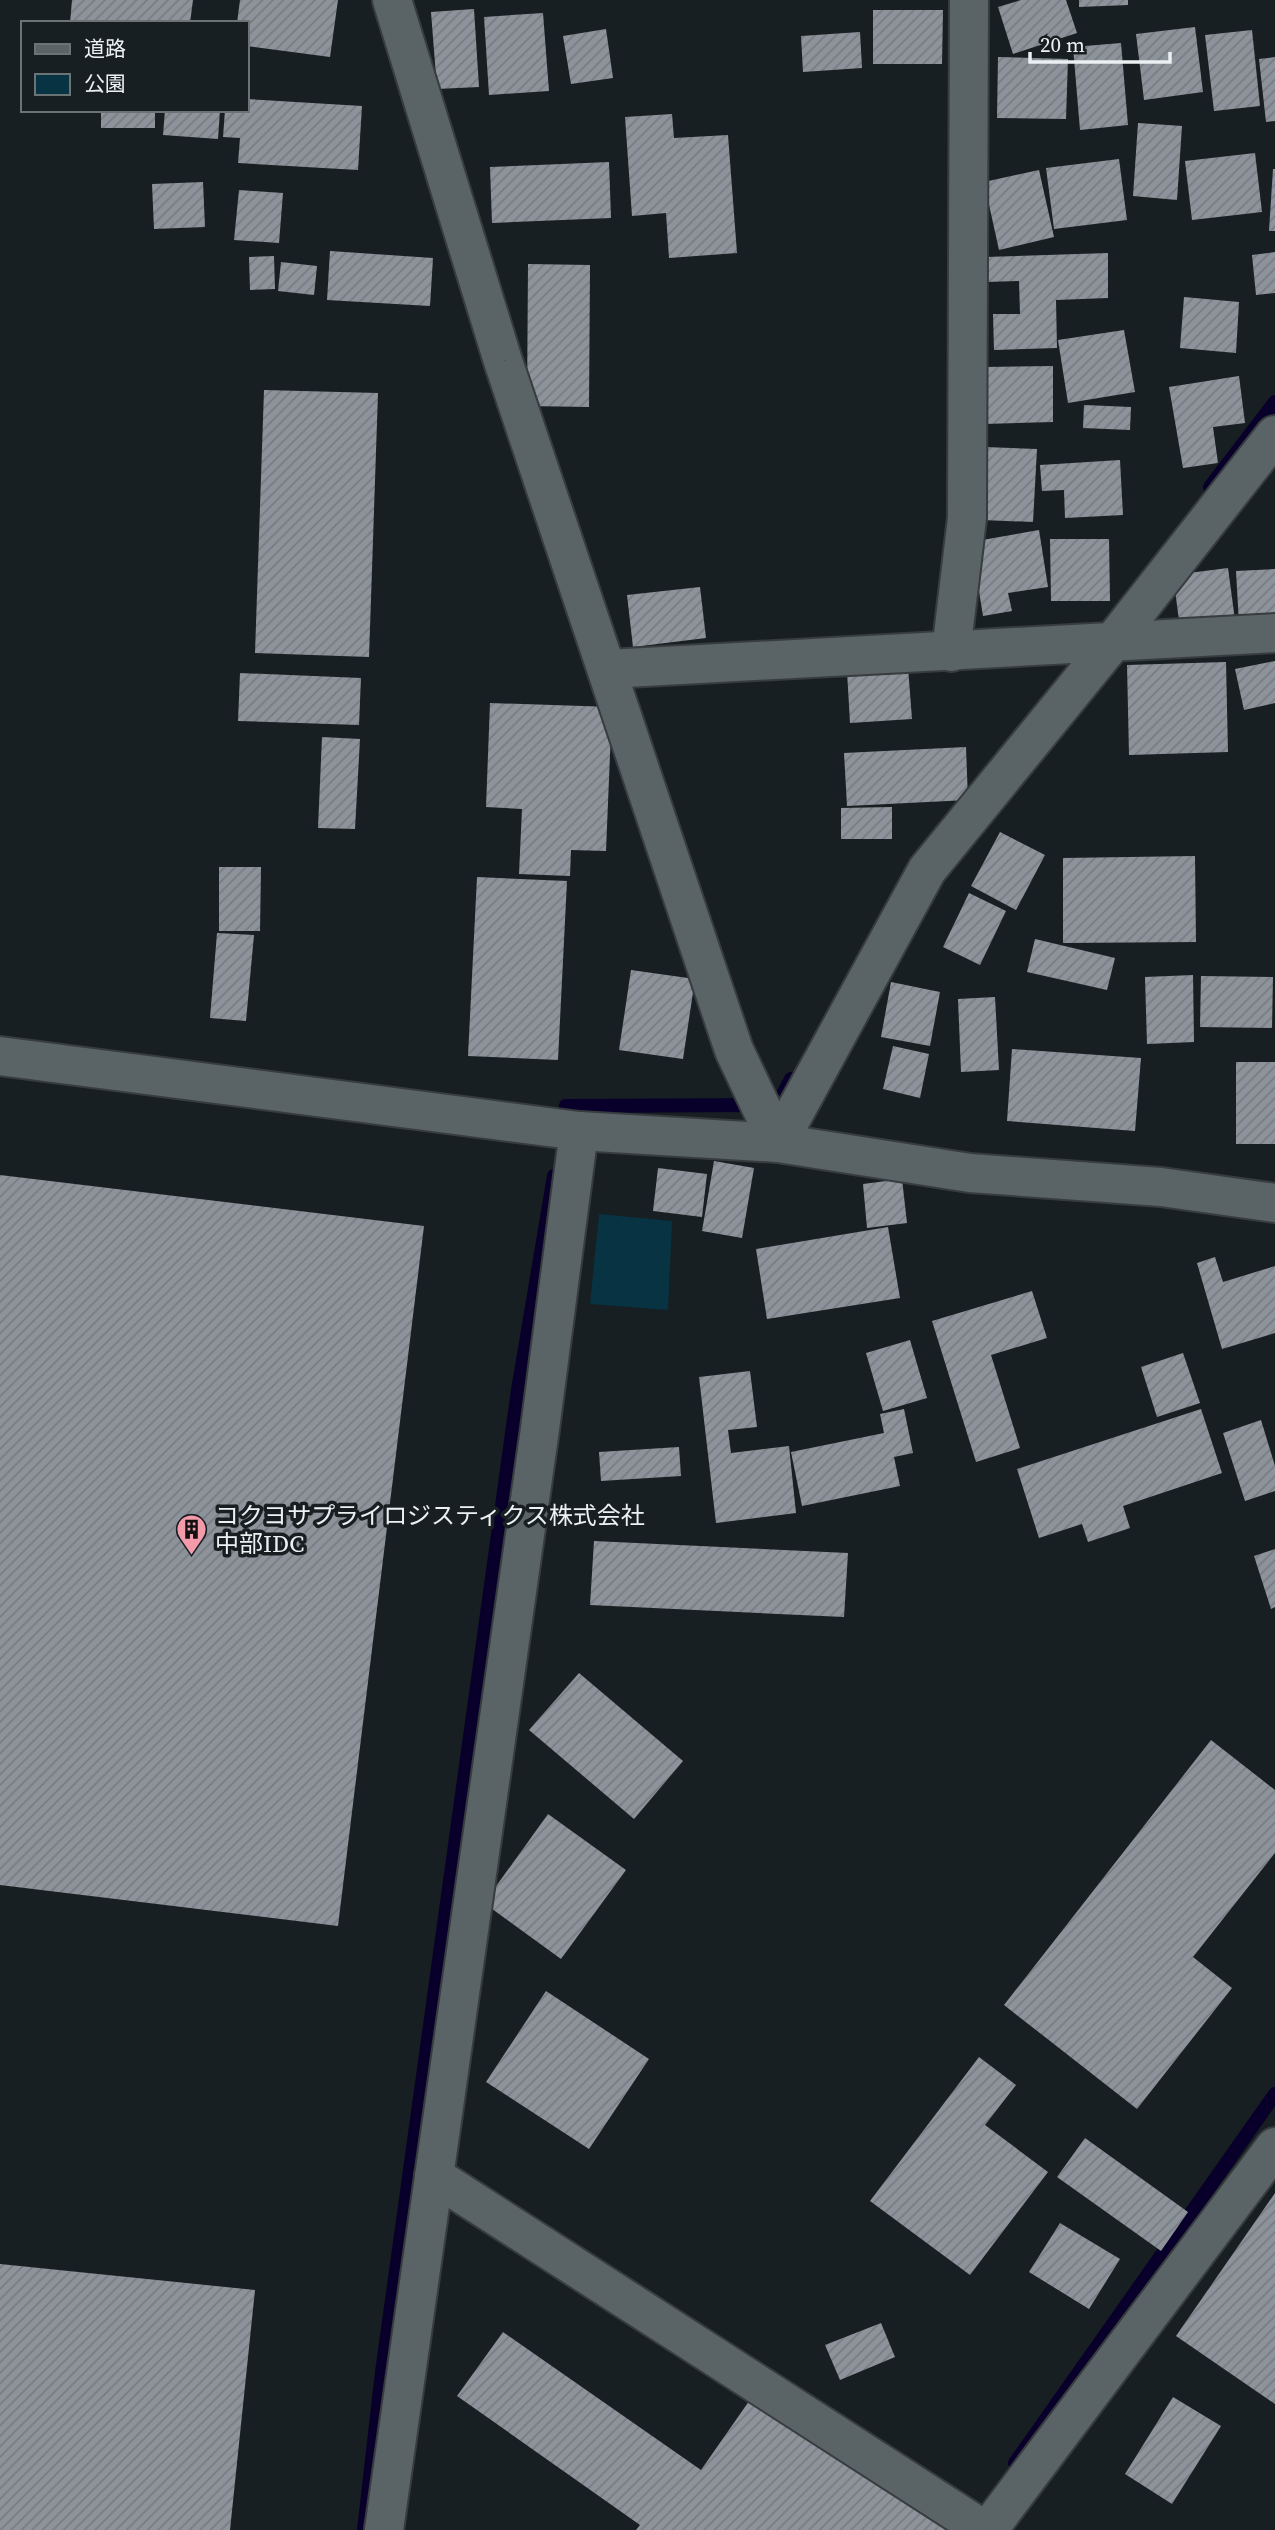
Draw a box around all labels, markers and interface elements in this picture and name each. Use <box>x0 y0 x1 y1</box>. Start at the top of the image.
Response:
legend <box>21 21 248 112</box>
scale bar <box>1030 21 1170 65</box>
text: 20 m <box>1040 30 1085 59</box>
text: 道路 <box>84 34 126 63</box>
text: 公園 <box>84 69 126 98</box>
place label: コクヨサプライロジスティクス株式会社 中部IDC <box>215 1499 645 1560</box>
building icon: コクヨサプライロジスティクス株式会社 中部IDC <box>175 1512 209 1556</box>

